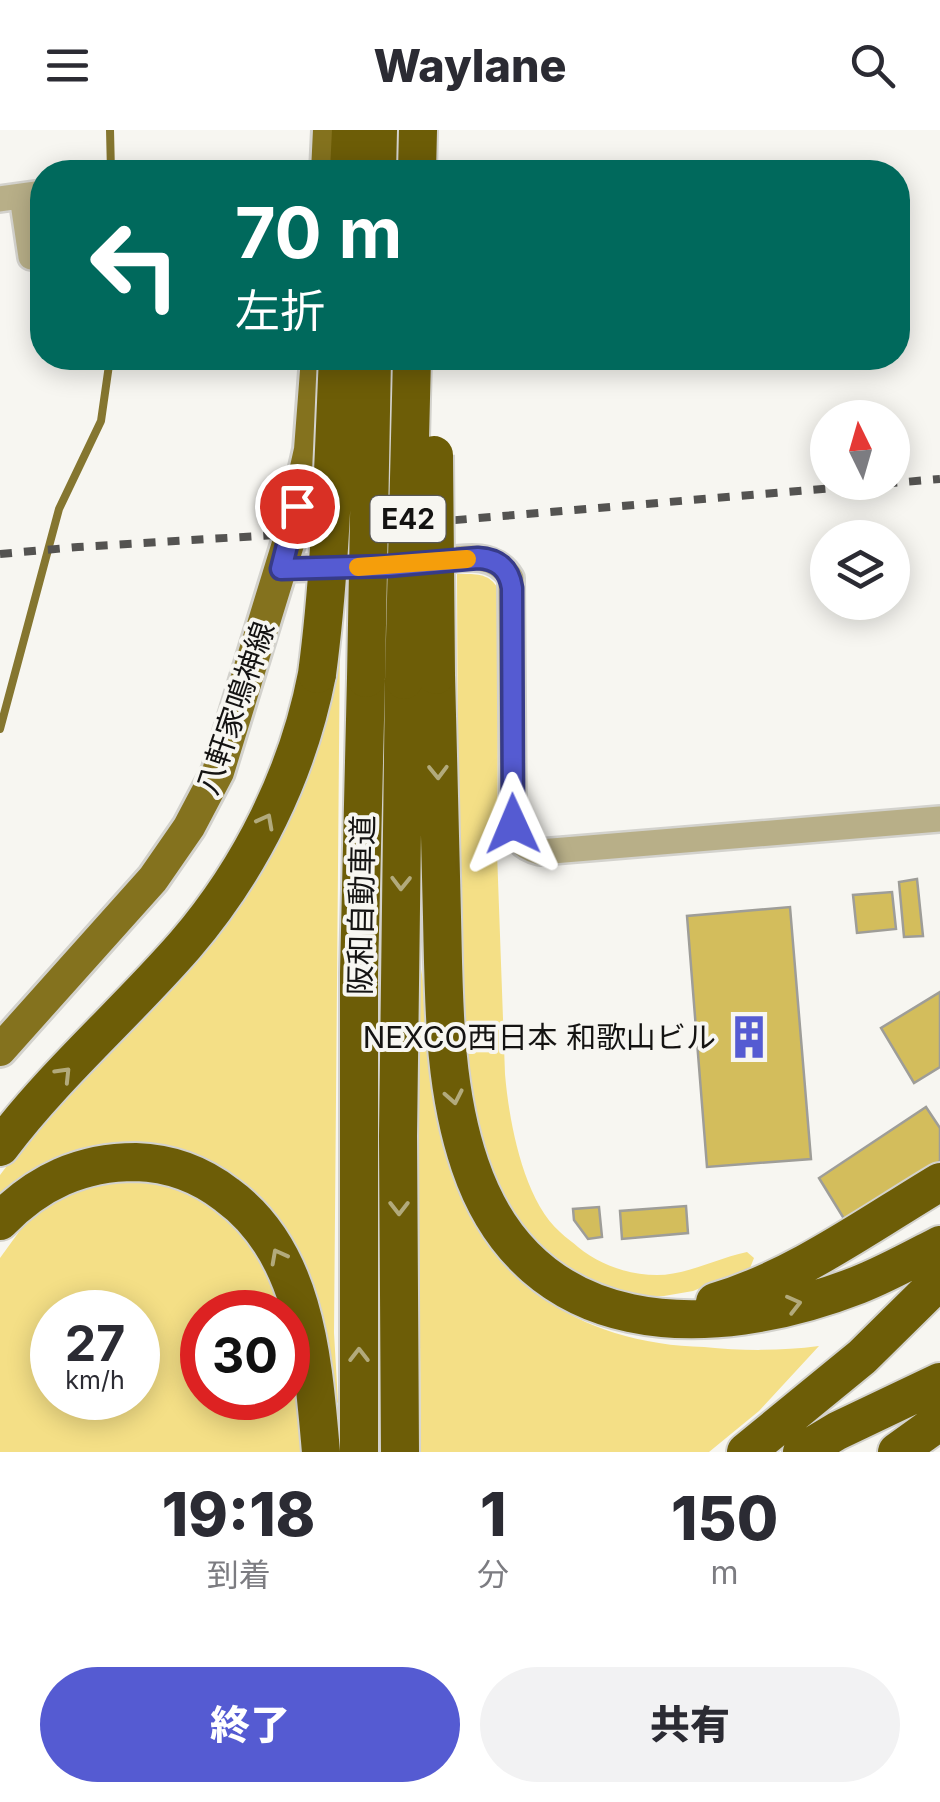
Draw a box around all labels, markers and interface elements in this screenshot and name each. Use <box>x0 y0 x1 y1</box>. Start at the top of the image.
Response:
icon: menu <box>40 38 95 93</box>
text: Waylane <box>373 38 567 93</box>
icon: search <box>845 38 900 93</box>
text: 70 m <box>235 190 402 275</box>
icon: left <box>70 200 200 330</box>
text: 左折 <box>235 283 325 338</box>
north arrow <box>810 400 910 500</box>
map controls <box>810 400 910 620</box>
pin <box>255 464 340 549</box>
icon: arrive <box>270 479 325 534</box>
road number: E42 <box>370 496 446 542</box>
button: layers <box>810 520 910 620</box>
street label: 八軒家鳴神線 <box>189 617 281 799</box>
one-way arrow <box>428 765 449 781</box>
position arrow <box>461 772 565 876</box>
one-way arrow <box>254 814 273 832</box>
street label: 阪和自動車道 <box>341 815 381 995</box>
one-way arrow <box>391 875 412 891</box>
building icon: NEXCO西日本 和歌山ビル <box>725 1013 773 1061</box>
place label: NEXCO西日本 和歌山ビル <box>363 1019 716 1055</box>
one-way arrow <box>52 1067 70 1085</box>
one-way arrow <box>443 1088 464 1105</box>
one-way arrow <box>388 1200 409 1216</box>
one-way arrow <box>271 1248 290 1266</box>
speed limit sign: 30 <box>180 1290 310 1420</box>
one-way arrow <box>785 1295 802 1316</box>
text: 27 <box>65 1313 125 1373</box>
one-way arrow <box>348 1346 370 1362</box>
text: km/h <box>65 1365 125 1395</box>
text: 19:18 <box>162 1478 315 1550</box>
text: 1 <box>480 1478 507 1550</box>
text: 150 <box>671 1482 778 1554</box>
text: m <box>711 1553 739 1592</box>
text: 到着 <box>207 1555 271 1594</box>
text: 分 <box>477 1555 509 1594</box>
button: 終了 <box>40 1667 460 1782</box>
button: 共有 <box>480 1667 900 1782</box>

